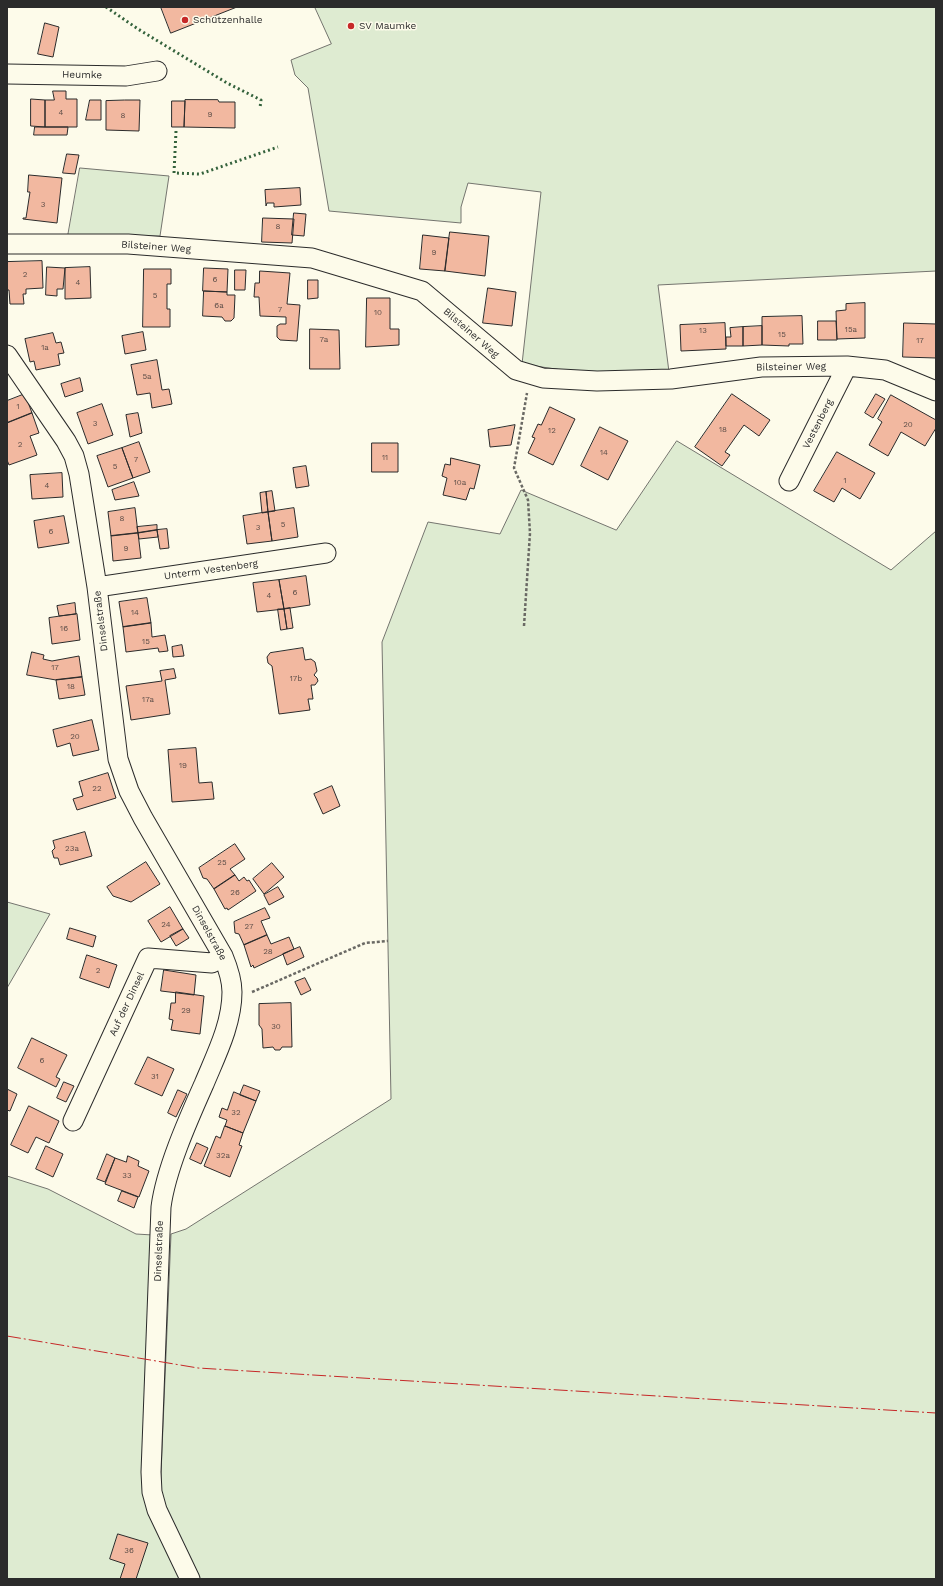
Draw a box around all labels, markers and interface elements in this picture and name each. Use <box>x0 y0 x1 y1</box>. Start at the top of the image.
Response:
place label: Schützenhalle <box>193 14 263 26</box>
marker: Schützenhalle <box>180 15 190 25</box>
place label: SV Maumke <box>359 20 416 32</box>
marker: SV Maumke <box>346 21 356 31</box>
street label: Heumke <box>62 69 102 81</box>
house number: 4 <box>59 108 63 118</box>
house number: 9 <box>208 110 212 120</box>
house number: 8 <box>121 111 125 121</box>
house number: 3 <box>41 200 45 210</box>
house number: 8 <box>276 222 280 232</box>
street label: Bilsteiner Weg <box>121 239 191 255</box>
house number: 9 <box>432 248 436 258</box>
house number: 2 <box>23 270 27 280</box>
house number: 6 <box>213 275 217 285</box>
house number: 4 <box>76 278 80 288</box>
house number: 5 <box>153 291 157 301</box>
house number: 6a <box>214 301 224 311</box>
house number: 7 <box>278 305 282 315</box>
street label: Bilsteiner Weg <box>441 306 501 360</box>
house number: 10 <box>374 308 382 318</box>
house number: 15a <box>845 325 857 335</box>
house number: 13 <box>699 326 707 336</box>
house number: 15 <box>778 330 786 340</box>
house number: 7a <box>320 335 328 345</box>
house number: 17 <box>916 336 924 346</box>
house number: 1a <box>41 343 49 353</box>
street label: Bilsteiner Weg <box>756 360 826 374</box>
house number: 5a <box>142 372 152 382</box>
street label: Vestenberg <box>800 397 836 451</box>
house number: 1 <box>16 402 20 412</box>
house number: 3 <box>93 419 97 429</box>
house number: 20 <box>903 420 913 430</box>
house number: 18 <box>719 425 727 435</box>
house number: 12 <box>548 426 556 436</box>
house number: 2 <box>18 440 22 450</box>
house number: 14 <box>600 448 608 458</box>
house number: 11 <box>382 453 388 463</box>
house number: 7 <box>134 455 138 465</box>
house number: 5 <box>113 462 117 472</box>
house number: 1 <box>843 476 847 486</box>
house number: 10a <box>454 478 466 488</box>
house number: 4 <box>45 481 49 491</box>
house number: 8 <box>120 514 124 524</box>
house number: 5 <box>281 520 285 530</box>
house number: 3 <box>256 523 260 533</box>
house number: 6 <box>49 527 53 537</box>
house number: 9 <box>124 544 128 554</box>
street label: Unterm Vestenberg <box>163 557 259 583</box>
house number: 6 <box>293 588 297 598</box>
street label: Dinselstraße <box>91 590 111 652</box>
house number: 4 <box>267 591 271 601</box>
house number: 14 <box>131 608 139 618</box>
house number: 16 <box>60 624 68 634</box>
house number: 15 <box>142 637 150 647</box>
house number: 17 <box>51 663 59 673</box>
house number: 17b <box>290 674 302 684</box>
house number: 18 <box>67 682 75 692</box>
house number: 17a <box>142 695 154 705</box>
house number: 20 <box>70 732 80 742</box>
house number: 19 <box>179 761 187 771</box>
house number: 22 <box>92 784 102 794</box>
house number: 23a <box>65 844 79 854</box>
house number: 25 <box>217 858 227 868</box>
house number: 26 <box>230 888 240 898</box>
street label: Dinselstraße <box>189 903 229 963</box>
house number: 24 <box>161 920 171 930</box>
house number: 27 <box>245 922 253 932</box>
house number: 28 <box>263 947 273 957</box>
house number: 2 <box>96 966 100 976</box>
street label: Auf der Dinsel <box>107 970 147 1038</box>
house number: 29 <box>181 1006 191 1016</box>
house number: 30 <box>271 1022 281 1032</box>
house number: 6 <box>40 1056 44 1066</box>
house number: 31 <box>151 1072 159 1082</box>
house number: 32 <box>231 1108 241 1118</box>
house number: 32a <box>216 1151 230 1161</box>
house number: 33 <box>122 1171 132 1181</box>
street label: Dinselstraße <box>152 1220 166 1282</box>
house number: 36 <box>124 1546 134 1556</box>

